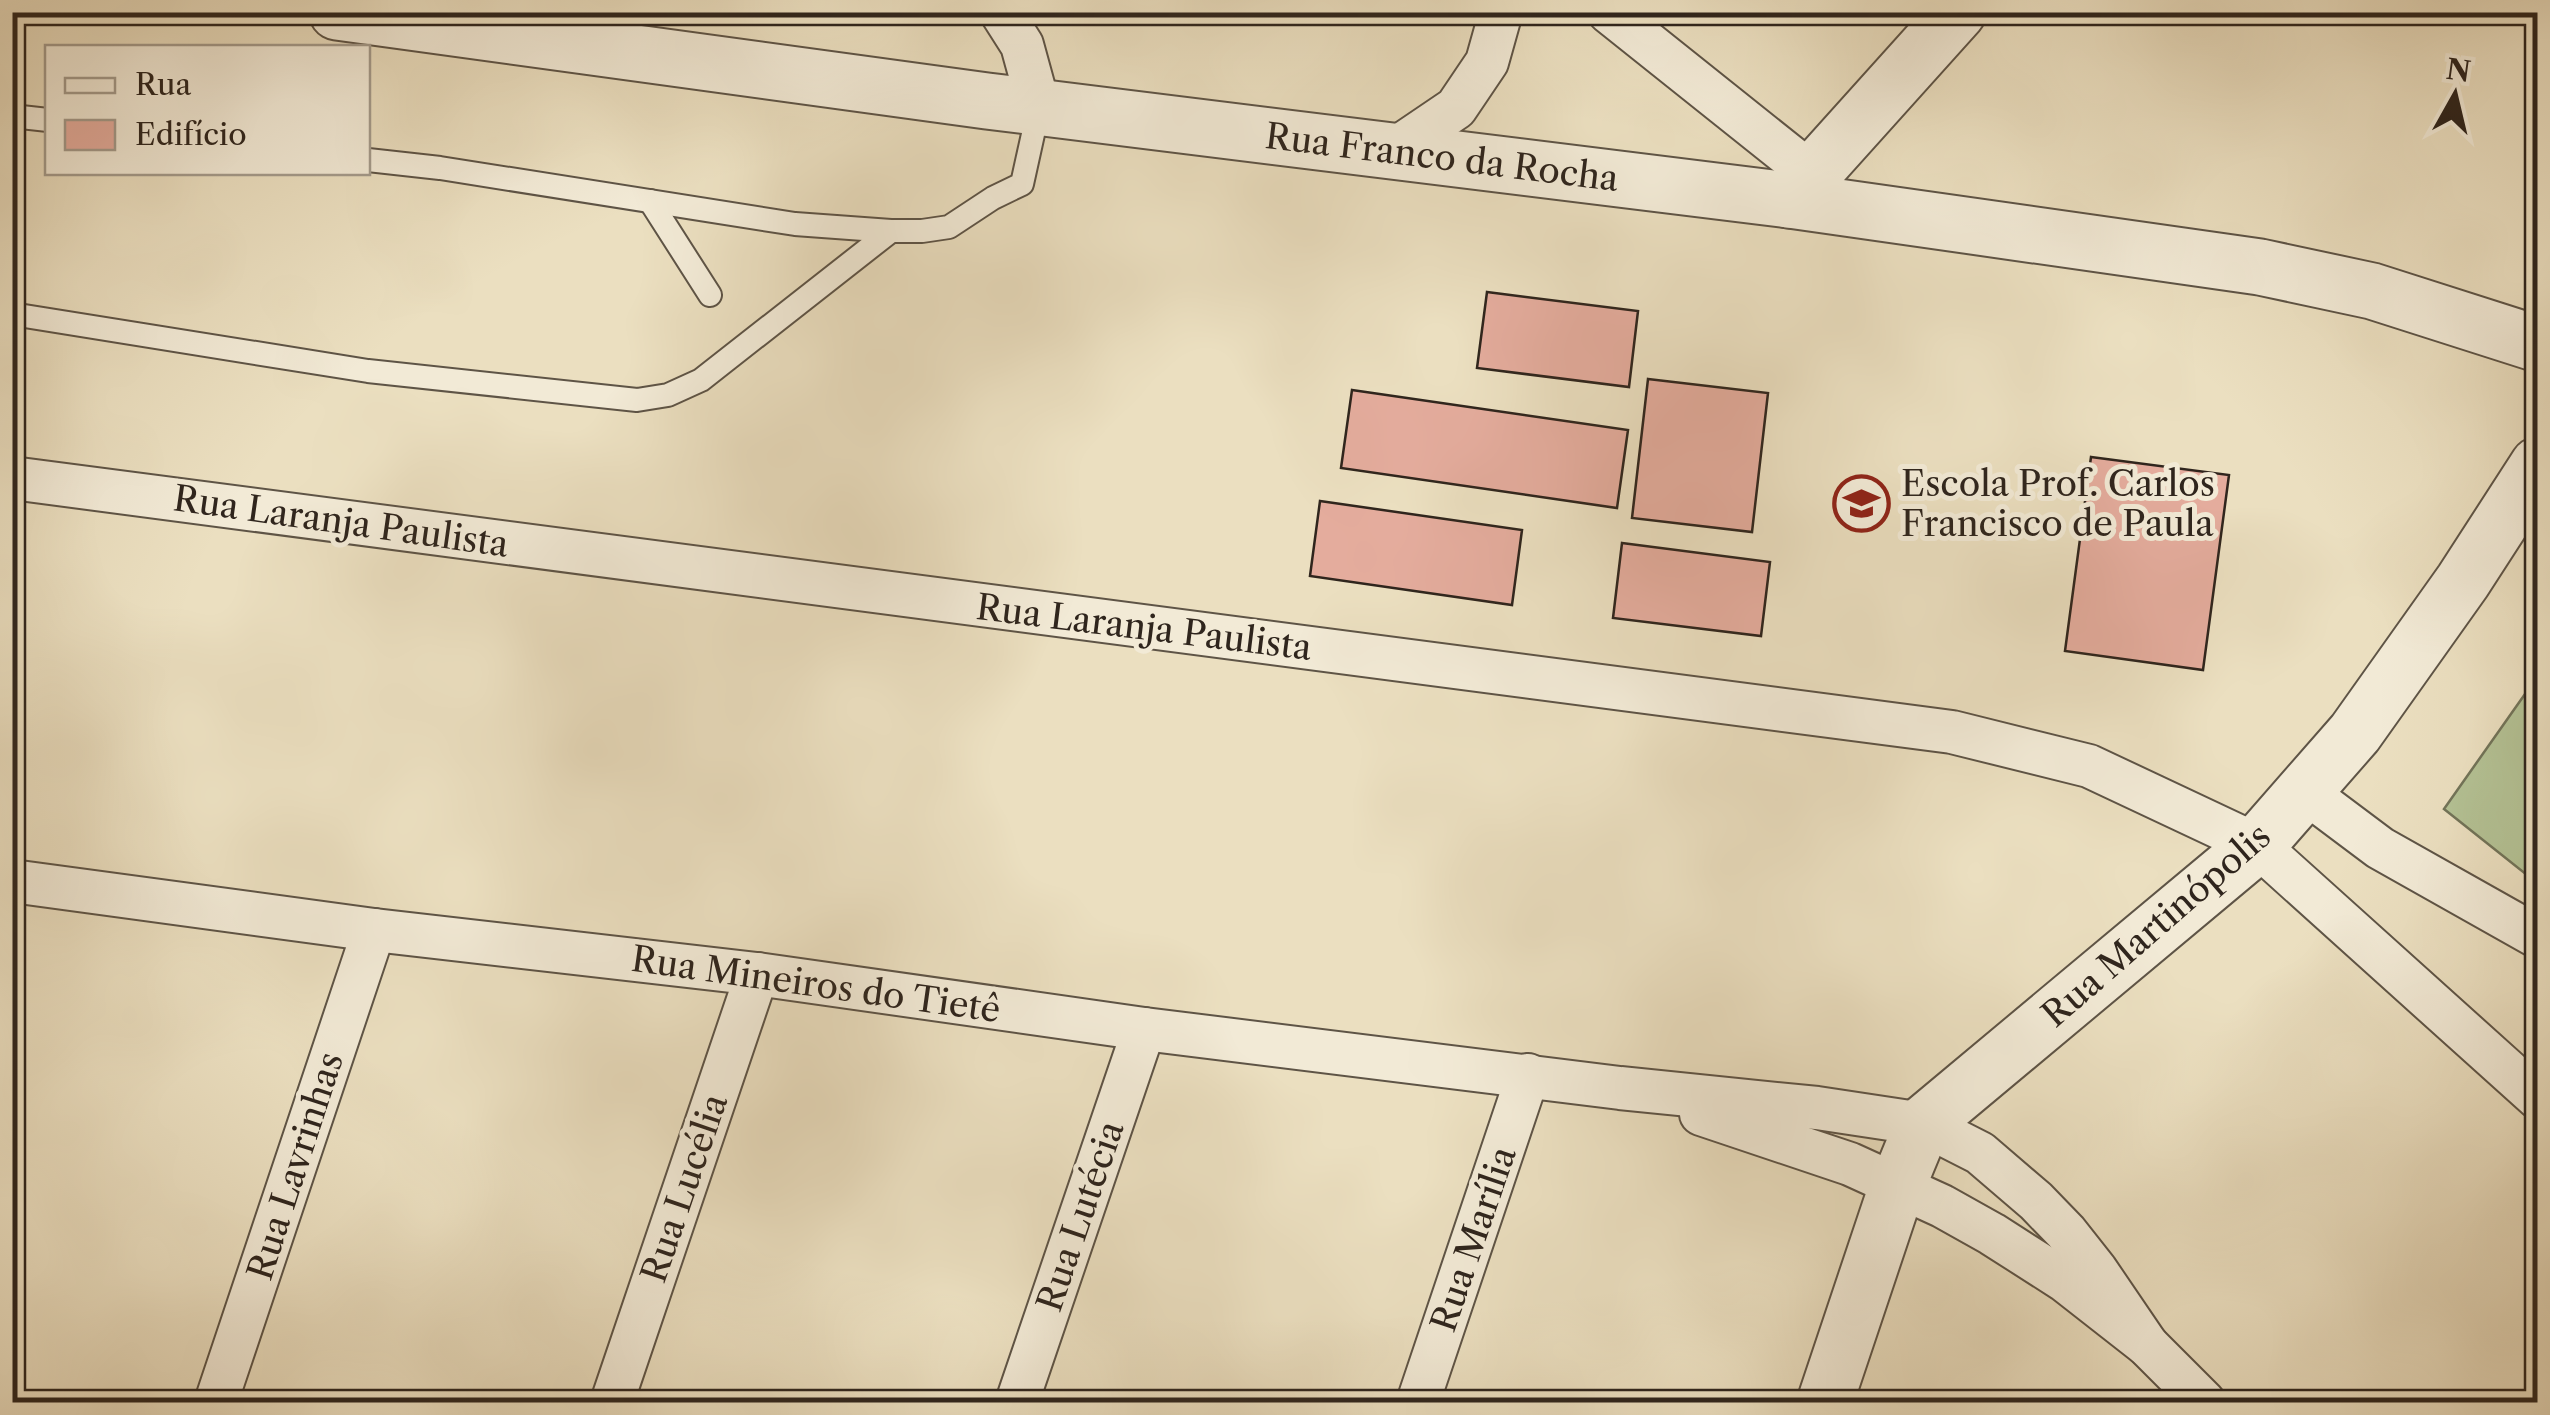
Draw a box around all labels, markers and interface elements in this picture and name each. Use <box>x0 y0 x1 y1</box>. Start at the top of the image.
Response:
legend <box>45 45 370 175</box>
north arrow <box>2405 45 2505 145</box>
text: N <box>2444 52 2473 89</box>
text: Rua <box>135 66 191 103</box>
street label: Rua Franco da Rocha <box>1263 114 1622 200</box>
text: Edifício <box>135 116 247 153</box>
place label: Escola Prof. Carlos Francisco de Paula <box>1901 462 2215 545</box>
school or university icon: Escola Prof. Carlos Francisco de Paula <box>1832 473 1892 533</box>
street label: Rua Laranja Paulista <box>171 476 512 566</box>
street label: Rua Laranja Paulista <box>974 585 1315 669</box>
street label: Rua Martinópolis <box>2033 814 2279 1036</box>
street label: Rua Mineiros do Tietê <box>629 937 1003 1031</box>
street label: Rua Lavrinhas <box>238 1047 352 1285</box>
street label: Rua Lucélia <box>632 1088 736 1288</box>
street label: Rua Lutécia <box>1027 1115 1133 1317</box>
street label: Rua Marília <box>1421 1140 1525 1337</box>

